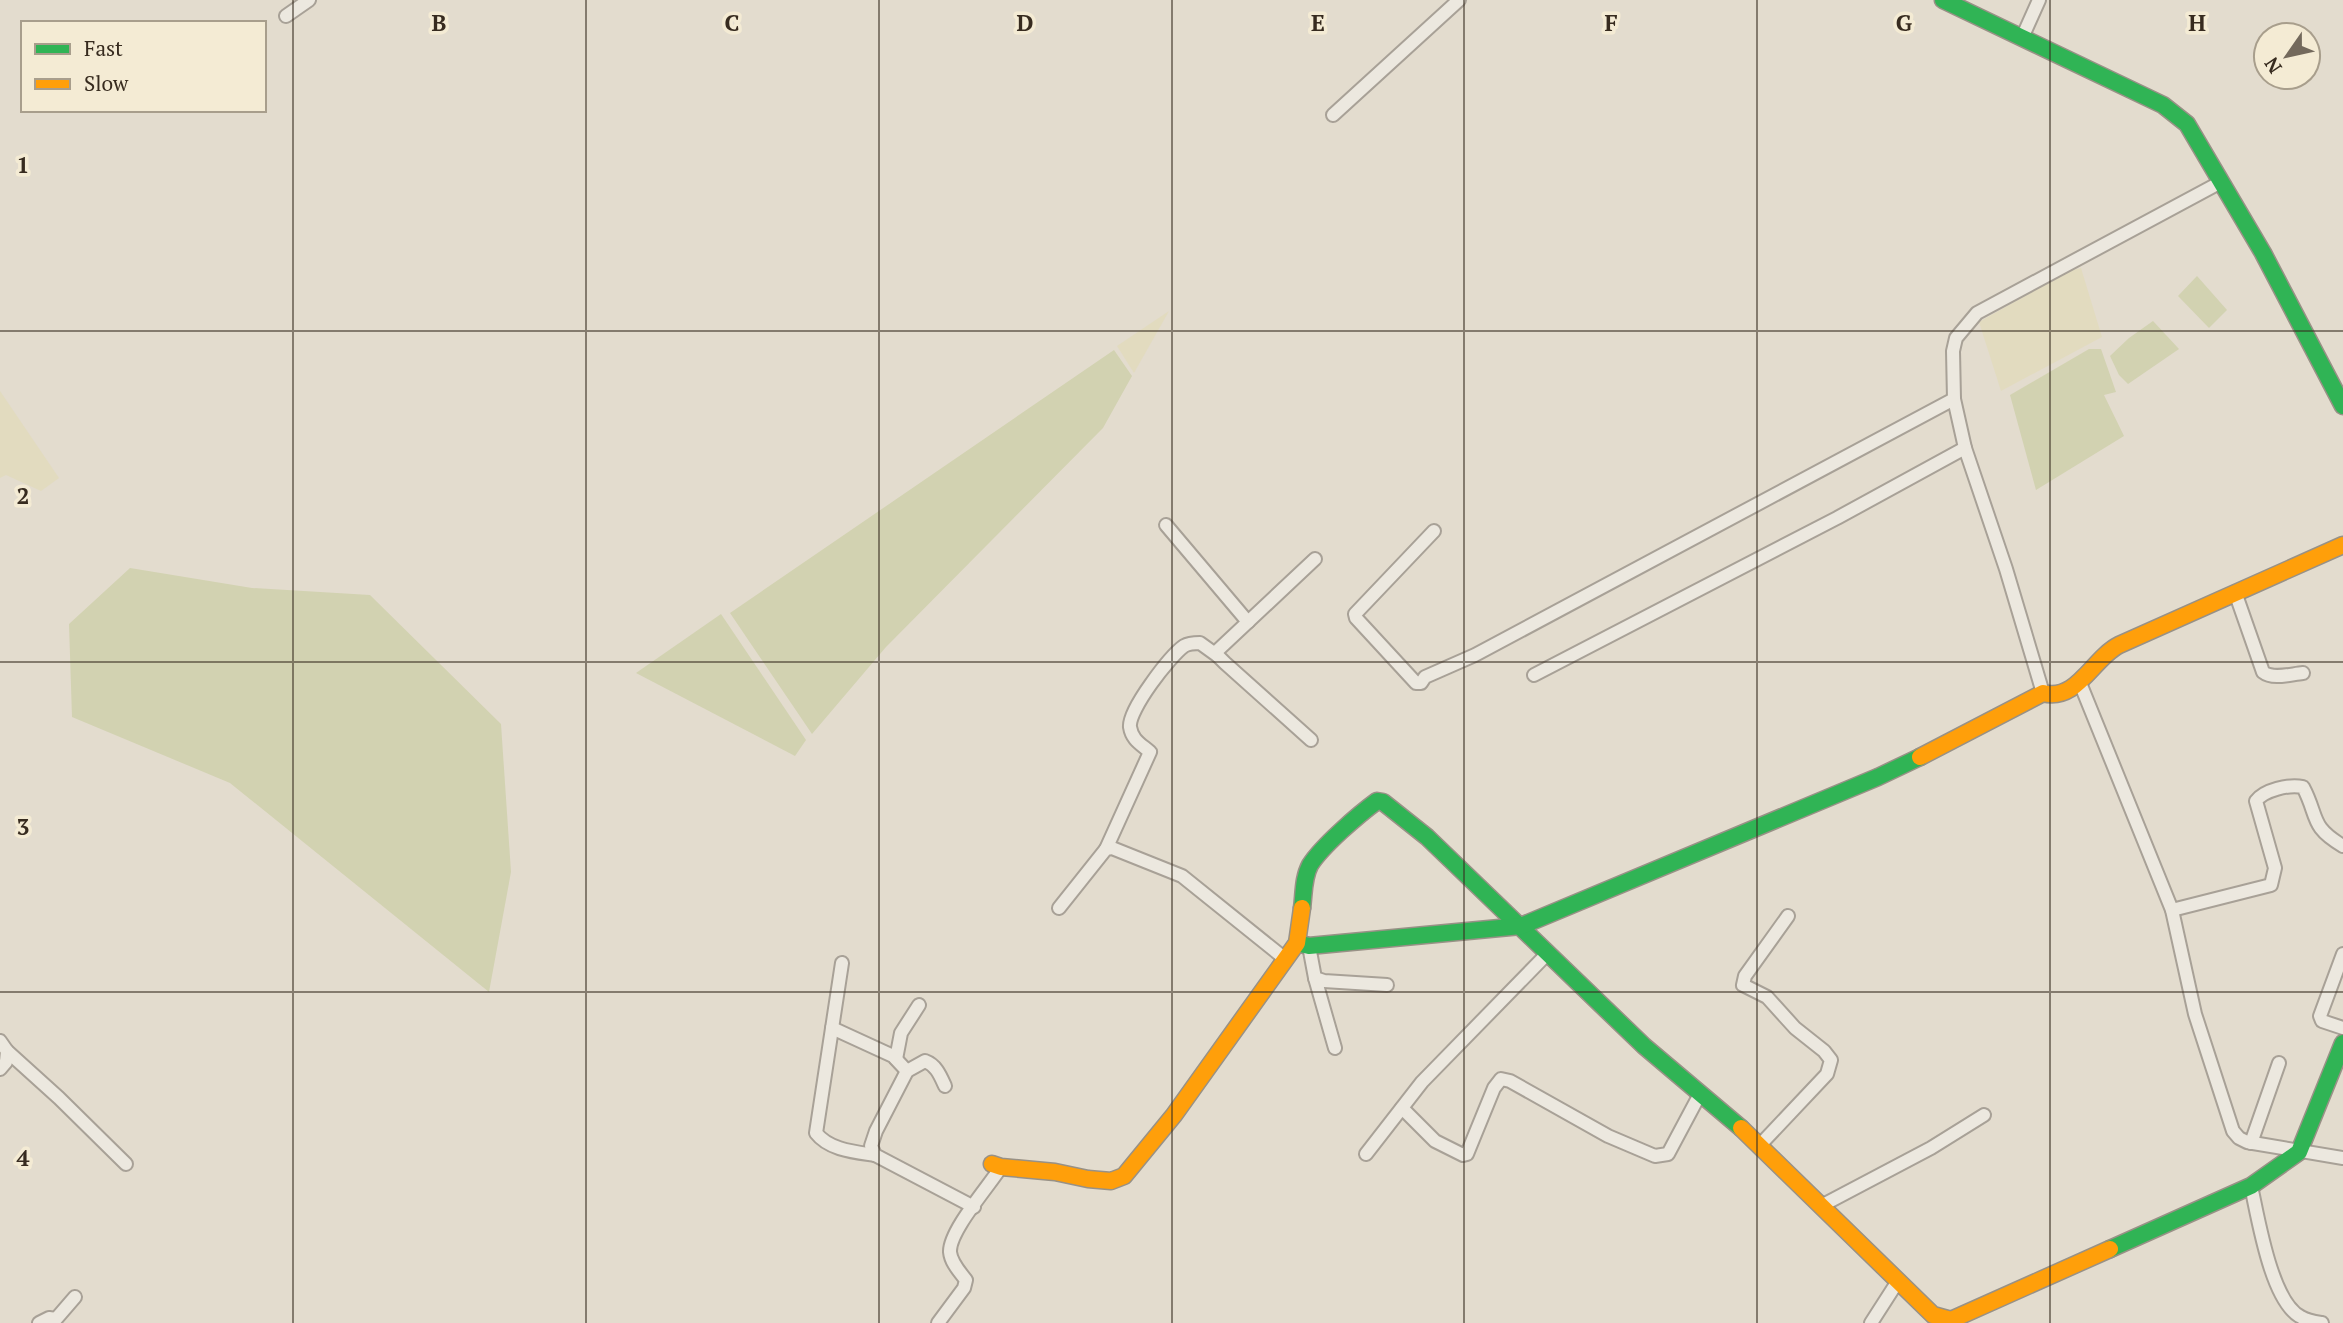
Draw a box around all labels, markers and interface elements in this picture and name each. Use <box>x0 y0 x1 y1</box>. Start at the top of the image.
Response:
text: B <box>432 7 447 38</box>
text: C <box>725 7 740 38</box>
text: D <box>1017 7 1034 38</box>
text: E <box>1311 7 1325 38</box>
text: F <box>1604 7 1618 38</box>
text: G <box>1896 7 1913 38</box>
text: H <box>2188 7 2206 38</box>
legend <box>21 21 266 112</box>
north arrow <box>2252 21 2322 91</box>
text: Fast <box>84 34 123 62</box>
text: N <box>2258 52 2287 79</box>
text: Slow <box>84 69 129 97</box>
text: 1 <box>17 149 30 180</box>
text: 2 <box>17 480 30 511</box>
text: 3 <box>17 811 30 842</box>
text: 4 <box>17 1142 30 1173</box>

